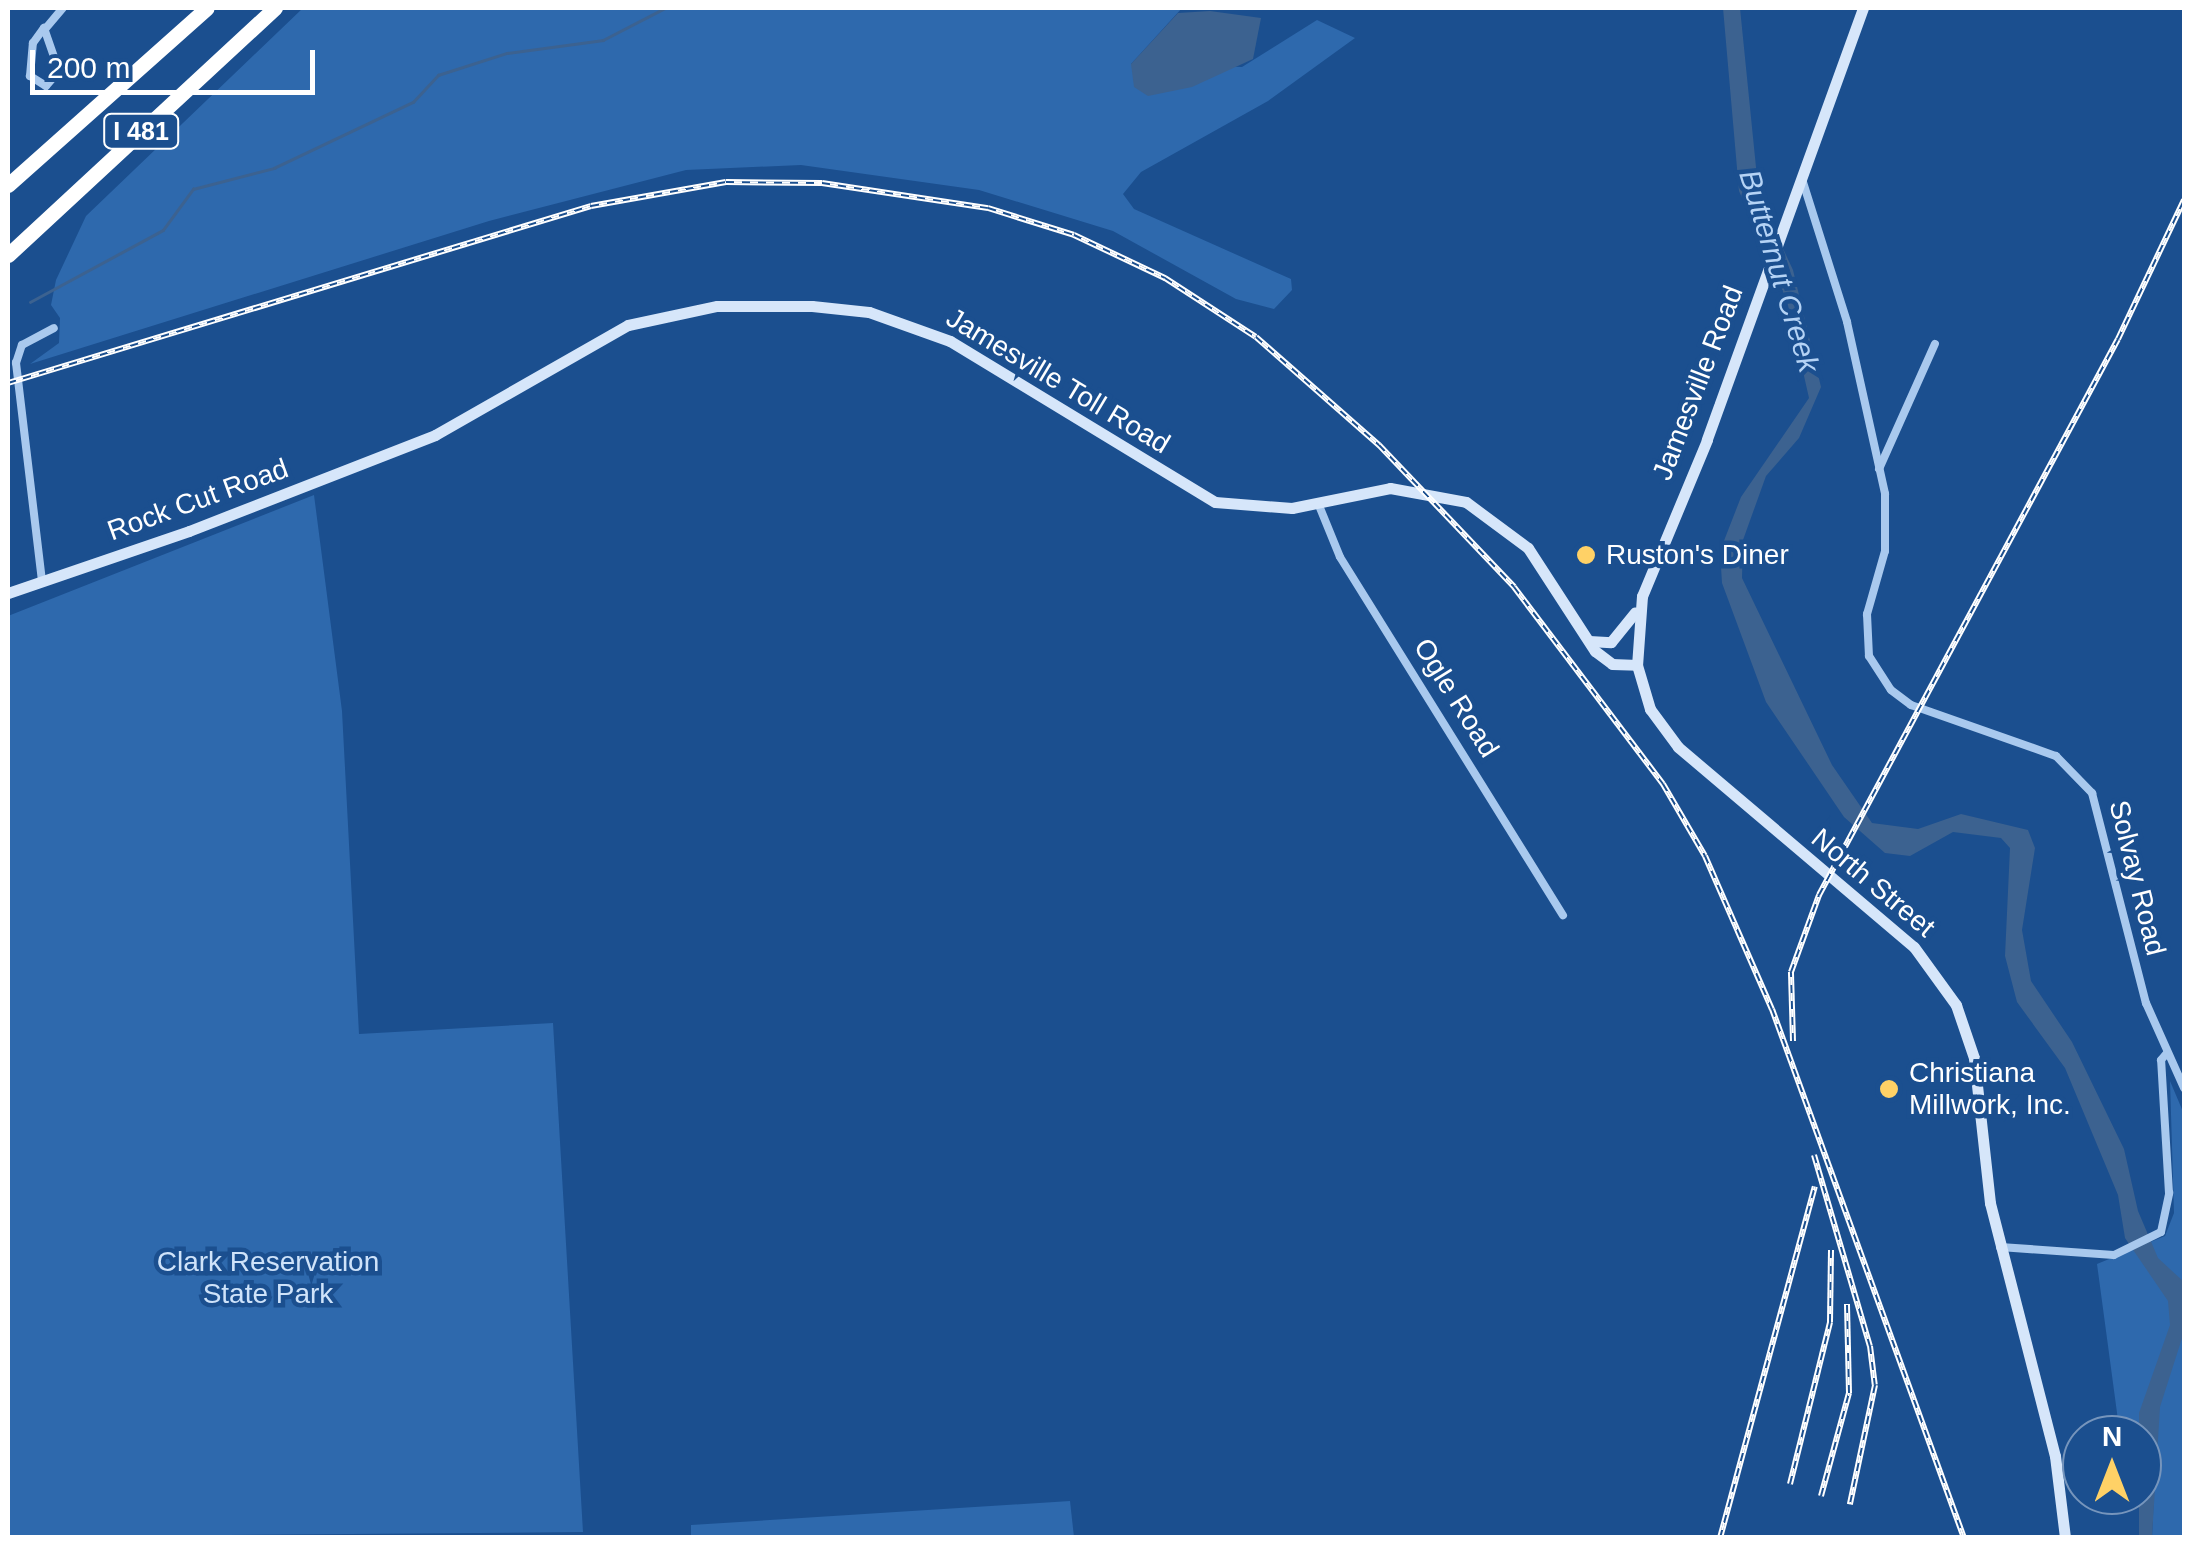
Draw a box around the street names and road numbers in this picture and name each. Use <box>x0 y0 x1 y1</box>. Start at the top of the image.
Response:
road number: I 481 <box>101 111 181 151</box>
street label: Jamesville Road <box>1646 281 1750 485</box>
street label: Jamesville Toll Road <box>940 301 1176 461</box>
street label: Rock Cut Road <box>103 452 293 548</box>
street label: Ogle Road <box>1406 632 1506 764</box>
street label: Solvay Road <box>2101 797 2173 959</box>
street label: North Street <box>1804 822 1942 944</box>

